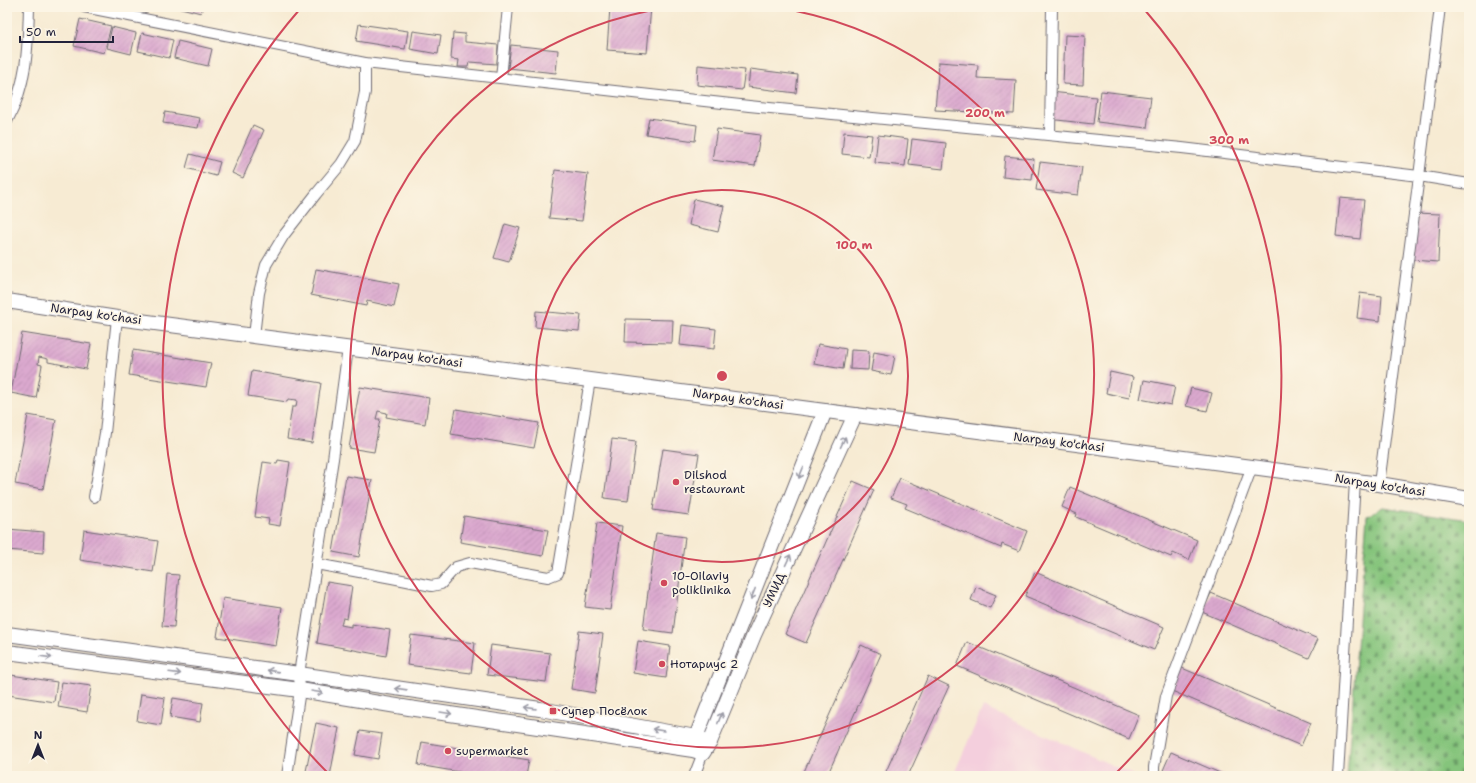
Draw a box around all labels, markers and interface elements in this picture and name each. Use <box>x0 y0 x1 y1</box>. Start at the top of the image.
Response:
scale bar <box>20 18 113 44</box>
text: 50 m <box>26 24 56 40</box>
text: 200 m <box>965 105 1005 121</box>
text: 300 m <box>1209 132 1249 148</box>
text: 100 m <box>836 237 873 253</box>
street label: Narpay ko'chasi <box>50 300 142 328</box>
street label: Narpay ko'chasi <box>371 343 463 371</box>
centre of rings <box>715 369 729 383</box>
street label: Narpay ko'chasi <box>692 385 784 413</box>
street label: Narpay ko'chasi <box>1013 428 1105 456</box>
one-way arrow <box>840 436 847 448</box>
place label: Dilshod restaurant <box>684 467 745 497</box>
one-way arrow <box>796 467 804 479</box>
street label: Narpay ko'chasi <box>1334 470 1426 500</box>
marker: Dilshod restaurant <box>671 477 681 487</box>
one-way arrow <box>785 554 792 566</box>
place label: 10-Oilaviy poliklinika <box>672 568 731 598</box>
street label: УМИД <box>759 570 789 610</box>
marker: 10-Oilaviy poliklinika <box>659 578 669 588</box>
one-way arrow <box>748 588 756 600</box>
one-way arrow <box>39 653 52 661</box>
place label: Нотариус 2 <box>670 656 738 672</box>
marker: Нотариус 2 <box>657 659 667 669</box>
one-way arrow <box>267 667 280 675</box>
one-way arrow <box>168 670 181 677</box>
one-way arrow <box>395 685 408 693</box>
one-way arrow <box>310 689 323 697</box>
place label: Супер Посёлок <box>561 703 648 719</box>
one-way arrow <box>524 704 537 712</box>
marker: Супер Посёлок <box>548 706 558 716</box>
one-way arrow <box>439 709 452 717</box>
one-way arrow <box>716 712 724 724</box>
north arrow <box>18 725 58 765</box>
one-way arrow <box>652 726 665 734</box>
text: N <box>34 728 43 743</box>
place label: supermarket <box>456 743 528 759</box>
marker: supermarket <box>443 746 453 756</box>

